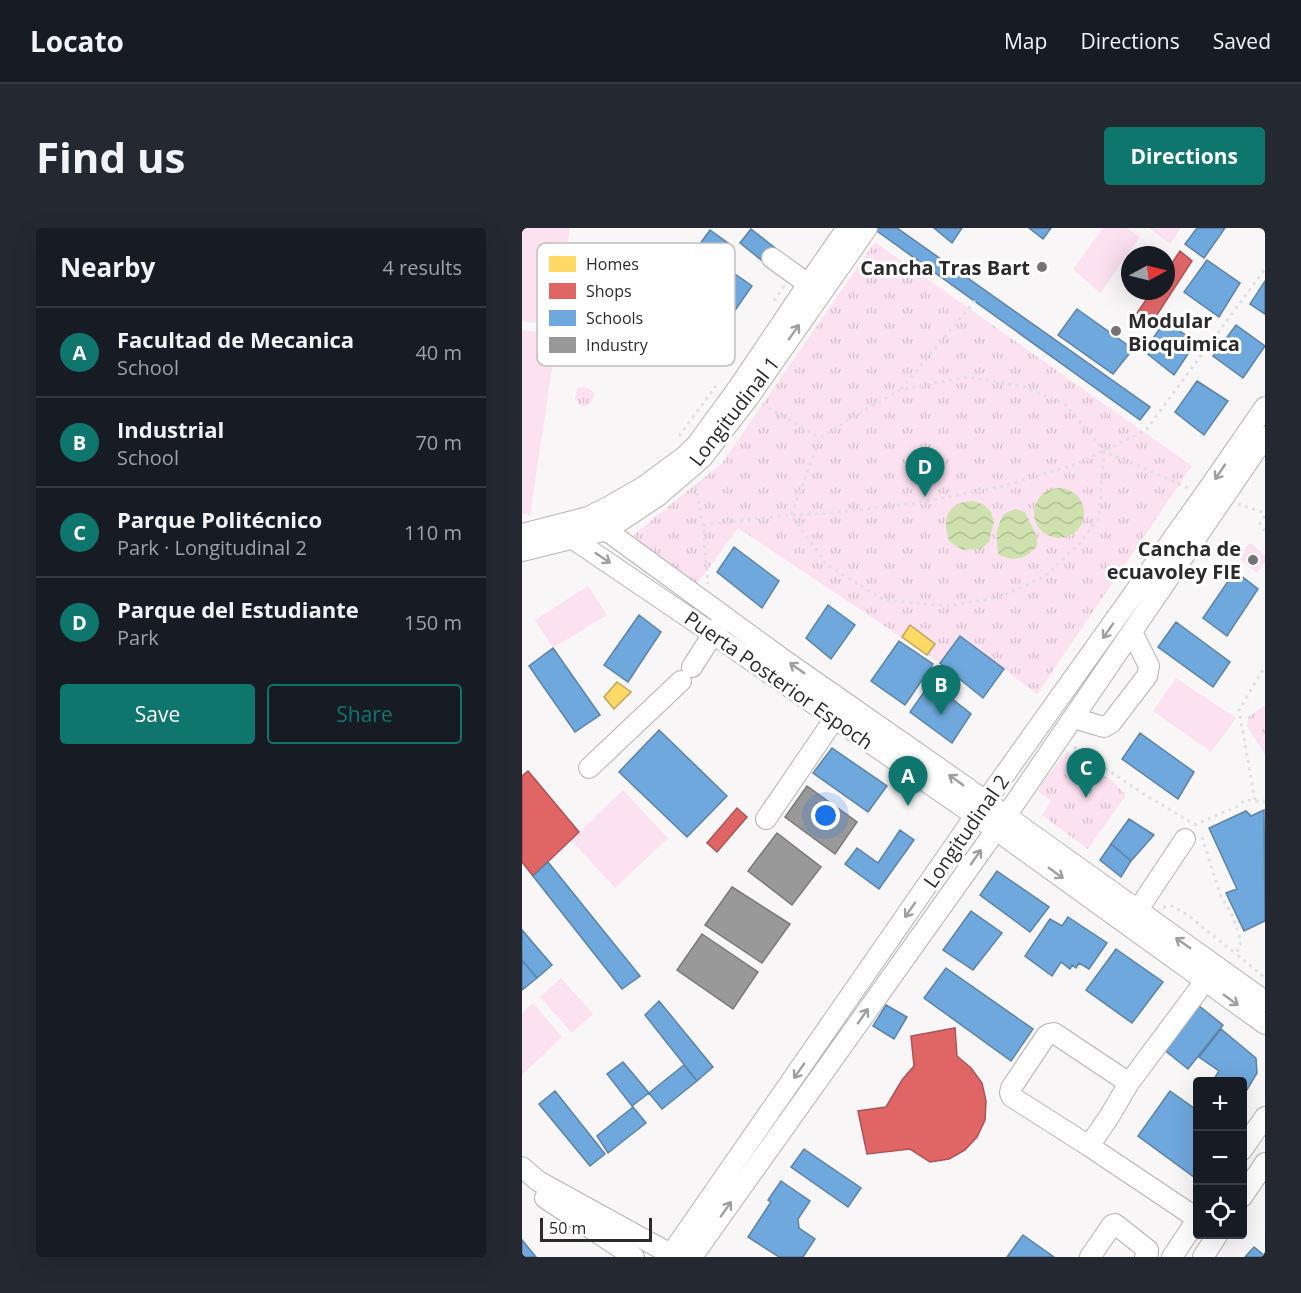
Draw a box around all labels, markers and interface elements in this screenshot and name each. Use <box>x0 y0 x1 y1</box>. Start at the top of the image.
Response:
text: Locato <box>30 22 124 60</box>
text: Map <box>1004 27 1047 55</box>
text: Directions <box>1080 27 1180 55</box>
text: Saved <box>1213 27 1271 55</box>
button: Directions <box>1104 127 1265 185</box>
text: Find us <box>36 128 185 185</box>
legend <box>537 243 735 366</box>
north arrow <box>1121 246 1175 300</box>
text: Nearby <box>60 249 155 285</box>
text: Homes <box>586 253 639 275</box>
text: 4 results <box>382 254 462 281</box>
place label: Cancha Tras Bart <box>860 254 1030 281</box>
marker: Cancha Tras Bart <box>1035 260 1049 274</box>
text: Shops <box>586 280 632 302</box>
text: Schools <box>586 307 643 329</box>
place label: Modular Bioquimica <box>1128 307 1240 357</box>
text: Facultad de Mecanica <box>117 324 354 354</box>
marker: Modular Bioquimica <box>1109 324 1123 338</box>
one-way arrow <box>788 325 800 341</box>
text: Industry <box>586 334 649 356</box>
text: A <box>73 339 86 366</box>
text: 40 m <box>415 339 462 366</box>
street label: Longitudinal 1 <box>683 351 785 471</box>
text: School <box>117 354 179 381</box>
text: Industrial <box>117 414 224 444</box>
text: B <box>73 429 86 456</box>
text: 70 m <box>415 429 462 456</box>
text: School <box>117 444 179 471</box>
pin: D <box>906 448 944 497</box>
one-way arrow <box>1214 463 1226 480</box>
text: Parque Politécnico <box>117 504 322 534</box>
text: C <box>73 519 86 546</box>
text: 110 m <box>404 519 462 546</box>
text: Park · Longitudinal 2 <box>117 534 307 561</box>
place label: Cancha de ecuavoley FIE <box>1107 535 1241 585</box>
one-way arrow <box>594 552 610 564</box>
marker: Cancha de ecuavoley FIE <box>1246 553 1260 567</box>
text: Parque del Estudiante <box>117 594 359 624</box>
street label: Puerta Posterior Espoch <box>679 605 879 755</box>
text: D <box>72 609 87 636</box>
text: 150 m <box>404 609 462 636</box>
one-way arrow <box>1101 623 1114 639</box>
text: Park <box>117 624 159 651</box>
one-way arrow <box>789 662 805 674</box>
pin: B <box>922 666 960 715</box>
button: Save <box>60 684 255 744</box>
button: Share <box>267 684 462 744</box>
pin: C <box>1066 748 1106 798</box>
pin: A <box>888 756 928 806</box>
street label: Longitudinal 2 <box>917 769 1015 893</box>
one-way arrow <box>949 774 965 786</box>
your location <box>811 801 840 830</box>
one-way arrow <box>970 850 982 866</box>
one-way arrow <box>1047 867 1063 880</box>
one-way arrow <box>904 902 916 918</box>
one-way arrow <box>1176 936 1192 949</box>
one-way arrow <box>1223 993 1239 1006</box>
one-way arrow <box>857 1009 869 1025</box>
one-way arrow <box>793 1062 805 1078</box>
map controls <box>1193 1077 1247 1239</box>
button: + <box>1193 1077 1247 1131</box>
button: − <box>1193 1131 1247 1185</box>
button: locate <box>1193 1185 1247 1239</box>
one-way arrow <box>720 1202 732 1218</box>
scale bar <box>540 1215 652 1242</box>
text: 50 m <box>549 1217 586 1239</box>

